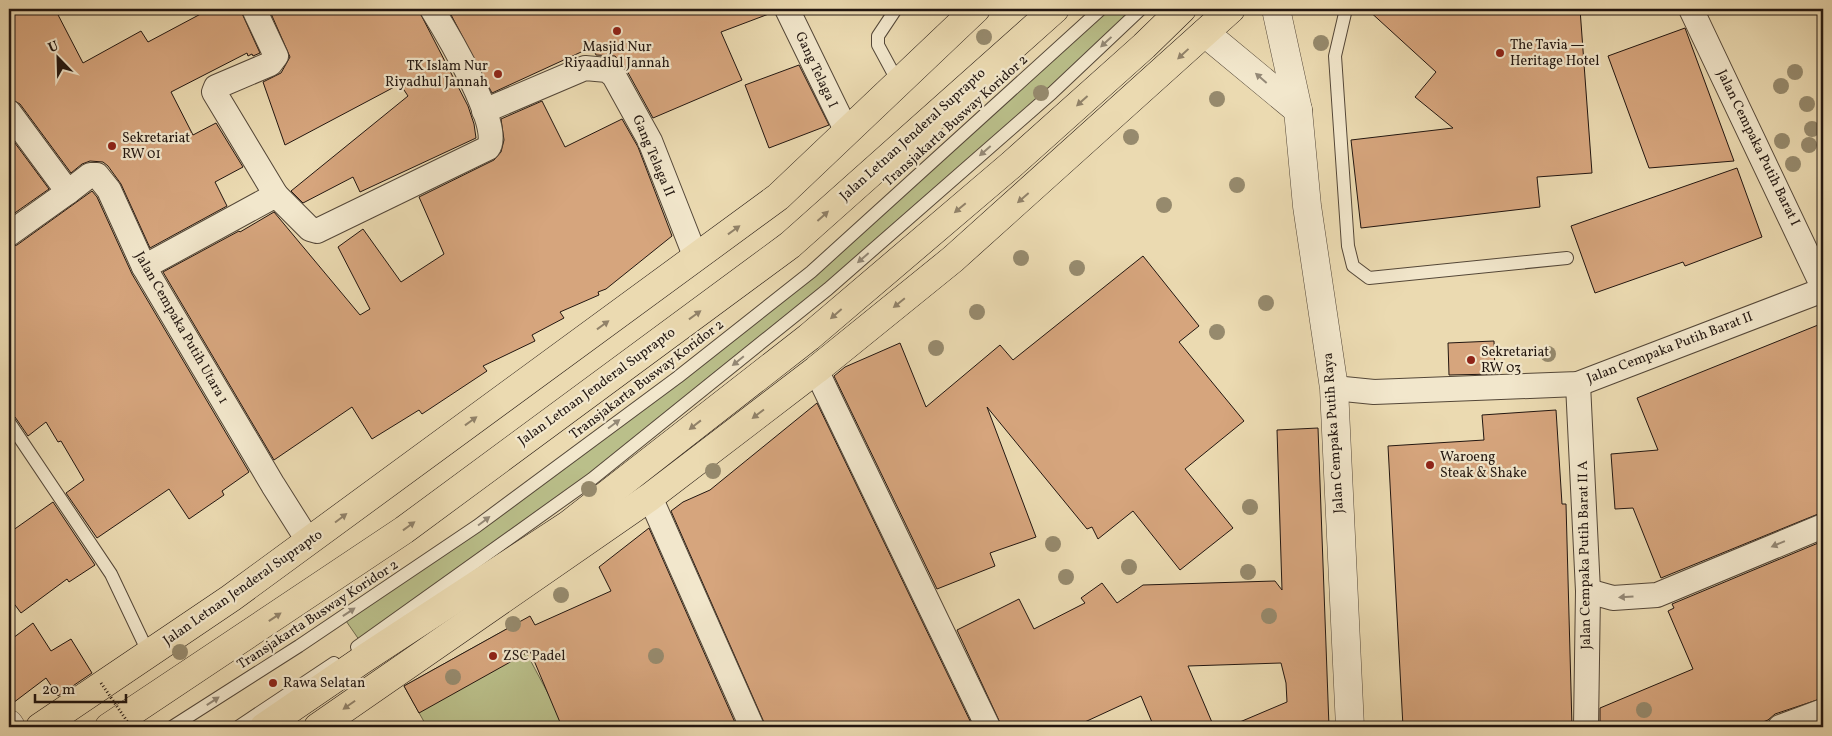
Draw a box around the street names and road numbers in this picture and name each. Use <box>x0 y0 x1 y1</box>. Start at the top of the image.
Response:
street label: Gang Telaga I <box>790 29 842 111</box>
street label: Transjakarta Busway Koridor 2 <box>880 51 1032 191</box>
street label: Jalan Letnan Jenderal Suprapto <box>836 64 990 206</box>
street label: Jalan Cempaka Putih Barat I <box>1712 67 1804 229</box>
street label: Gang Telaga II <box>627 112 679 200</box>
street label: Jalan Cempaka Putih Utara 1 <box>129 248 233 408</box>
street label: Jalan Cempaka Putih Barat II <box>1584 307 1756 389</box>
street label: Transjakarta Busway Koridor 2 <box>566 316 728 444</box>
street label: Jalan Letnan Jenderal Suprapto <box>514 323 680 451</box>
street label: Jalan Cempaka Putih Raya <box>1319 352 1349 514</box>
street label: Jalan Cempaka Putih Barat II A <box>1574 460 1596 650</box>
street label: Jalan Letnan Jenderal Suprapto <box>160 526 326 650</box>
street label: Transjakarta Busway Koridor 2 <box>234 556 402 674</box>

